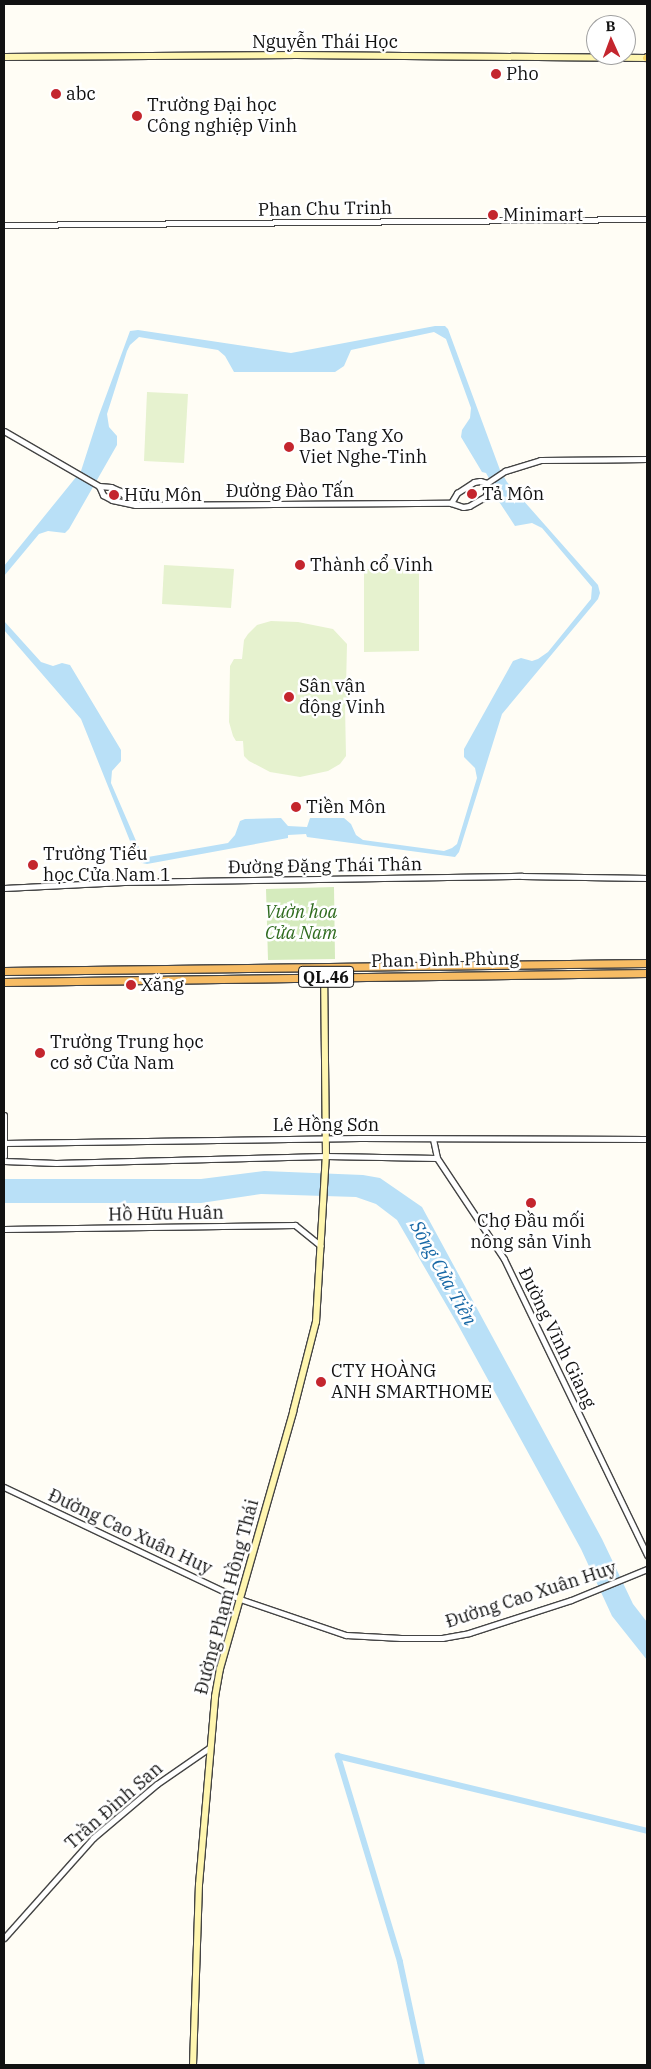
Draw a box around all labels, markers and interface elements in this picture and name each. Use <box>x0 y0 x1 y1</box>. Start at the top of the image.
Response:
north arrow <box>586 15 636 65</box>
text: B <box>605 17 616 35</box>
street label: Nguyễn Thái Học <box>252 31 398 53</box>
place label: Pho <box>506 63 539 85</box>
marker: Pho <box>490 68 502 80</box>
place label: abc <box>66 83 96 105</box>
marker: abc <box>50 88 62 100</box>
place label: Trường Đại học Công nghiệp Vinh <box>147 95 297 138</box>
marker: Trường Đại học Công nghiệp Vinh <box>131 110 143 122</box>
street label: Phan Chu Trinh <box>258 197 392 221</box>
place label: Minimart <box>503 204 583 226</box>
marker: Minimart <box>487 209 499 221</box>
place label: Bao Tang Xo Viet Nghe-Tinh <box>299 426 427 468</box>
marker: Bao Tang Xo Viet Nghe-Tinh <box>283 441 295 453</box>
street label: Đường Đào Tấn <box>226 480 354 502</box>
place label: Tả Môn <box>482 483 544 505</box>
place label: Hữu Môn <box>124 484 202 506</box>
marker: Tả Môn <box>466 488 478 500</box>
marker: Hữu Môn <box>108 489 120 501</box>
place label: Thành cổ Vinh <box>310 554 433 576</box>
marker: Thành cổ Vinh <box>294 559 306 571</box>
place label: Sân vận động Vinh <box>299 676 386 719</box>
marker: Sân vận động Vinh <box>283 691 295 703</box>
place label: Tiền Môn <box>306 796 386 818</box>
marker: Tiền Môn <box>290 801 302 813</box>
place label: Trường Tiểu học Cửa Nam 1 <box>43 844 171 886</box>
street label: Đường Đặng Thái Thân <box>228 854 422 878</box>
marker: Trường Tiểu học Cửa Nam 1 <box>27 859 39 871</box>
park label: Vườn hoa Cửa Nam <box>265 902 337 944</box>
street label: Phan Đình Phùng <box>371 948 519 972</box>
road number: QL.46 <box>297 964 355 990</box>
place label: Xăng <box>141 974 184 996</box>
marker: Xăng <box>125 979 137 991</box>
place label: Trường Trung học cơ sở Cửa Nam <box>50 1032 204 1074</box>
marker: Trường Trung học cơ sở Cửa Nam <box>34 1047 46 1059</box>
street label: Lê Hồng Sơn <box>273 1114 379 1136</box>
marker: Chợ Đầu mối nông sản Vinh <box>525 1197 537 1209</box>
street label: Hồ Hữu Huân <box>108 1202 224 1226</box>
place label: Chợ Đầu mối nông sản Vinh <box>470 1211 592 1254</box>
water label: Sông Cửa Tiền <box>405 1217 481 1329</box>
street label: Đường Vĩnh Giang <box>514 1264 600 1412</box>
place label: CTY HOÀNG ANH SMARTHOME <box>331 1361 492 1404</box>
marker: CTY HOÀNG ANH SMARTHOME <box>315 1376 327 1388</box>
street label: Đường Cao Xuân Huy <box>45 1485 215 1579</box>
street label: Đường Phạm Hồng Thái <box>191 1497 263 1697</box>
street label: Đường Cao Xuân Huy <box>443 1557 619 1633</box>
street label: Trần Đình San <box>61 1758 167 1854</box>

